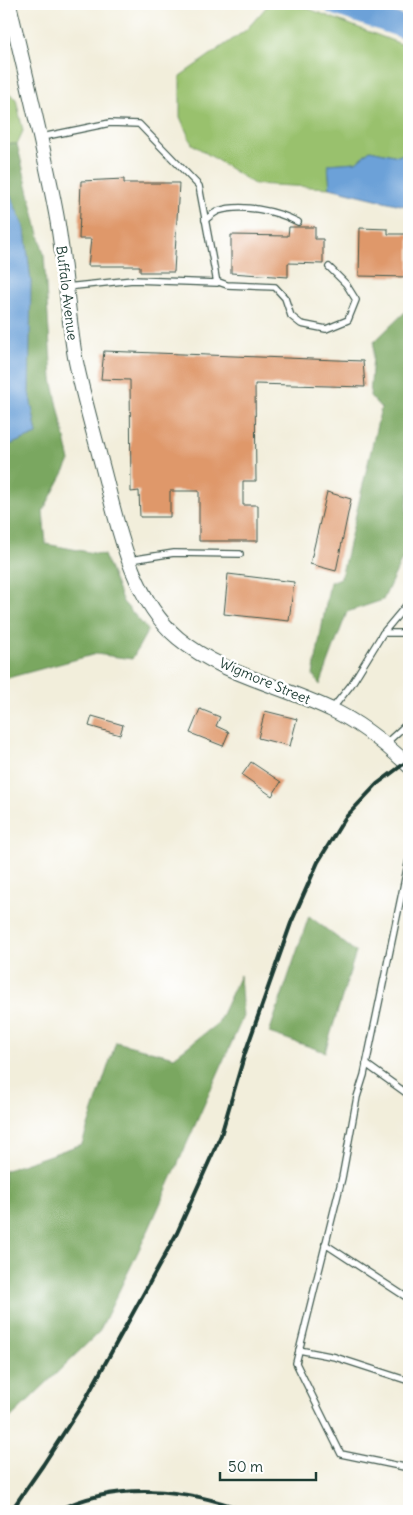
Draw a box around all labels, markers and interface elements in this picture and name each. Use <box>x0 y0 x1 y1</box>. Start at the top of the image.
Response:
street label: Buffalo Avenue <box>52 244 82 342</box>
street label: Wigmore Street <box>217 654 314 708</box>
scale bar <box>220 1450 317 1482</box>
text: 50 m <box>228 1457 263 1476</box>

